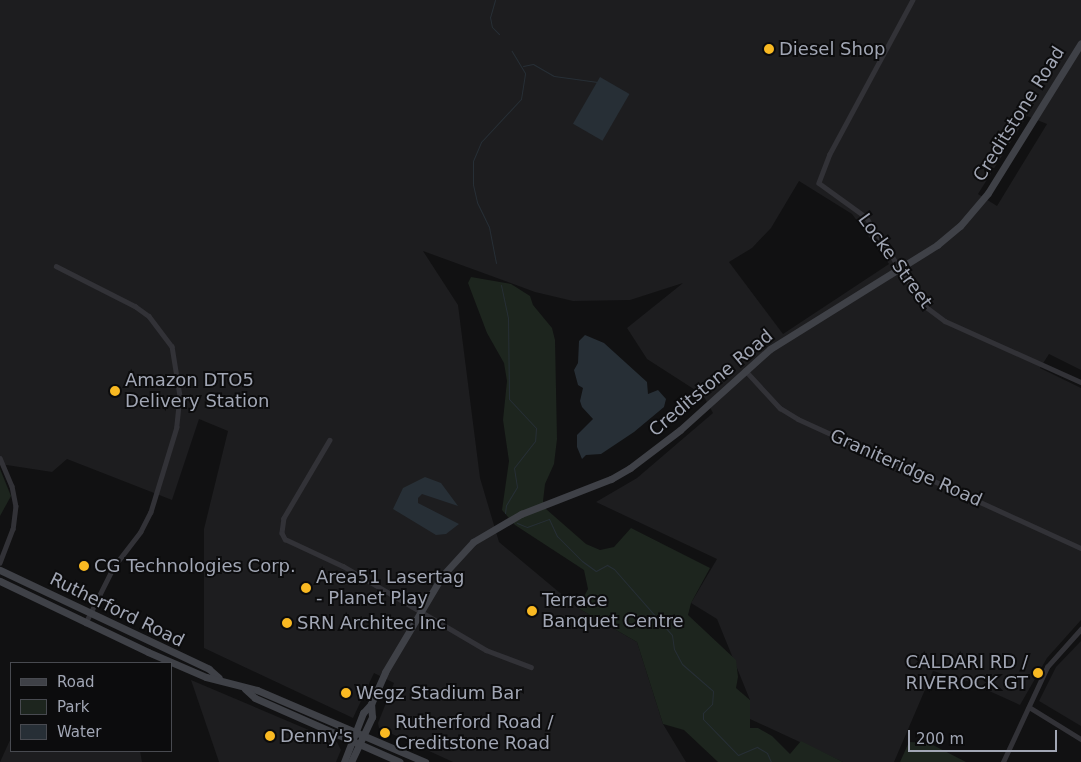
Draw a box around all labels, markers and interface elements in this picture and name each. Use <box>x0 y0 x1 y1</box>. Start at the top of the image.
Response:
place label: Diesel Shop <box>779 38 885 60</box>
marker: Diesel Shop <box>763 43 775 55</box>
street label: Creditstone Road <box>969 43 1069 185</box>
street label: Locke Street <box>853 209 937 313</box>
street label: Creditstone Road <box>645 325 777 441</box>
place label: Amazon DTO5 Delivery Station <box>125 370 269 412</box>
marker: Amazon DTO5 Delivery Station <box>109 385 121 397</box>
street label: Graniteridge Road <box>827 425 985 511</box>
place label: CG Technologies Corp. <box>94 555 296 577</box>
marker: CG Technologies Corp. <box>78 560 90 572</box>
place label: Area51 Lasertag - Planet Play <box>316 567 464 610</box>
street label: Rutherford Road <box>46 568 188 652</box>
marker: Area51 Lasertag - Planet Play <box>300 582 312 594</box>
place label: Terrace Banquet Centre <box>542 590 684 632</box>
marker: Terrace Banquet Centre <box>526 605 538 617</box>
place label: SRN Architec Inc <box>297 612 446 634</box>
marker: SRN Architec Inc <box>281 617 293 629</box>
place label: CALDARI RD / RIVEROCK GT <box>905 652 1028 694</box>
legend <box>10 662 172 752</box>
marker: CALDARI RD / RIVEROCK GT <box>1032 667 1044 679</box>
text: Road <box>57 673 95 691</box>
place label: Wegz Stadium Bar <box>356 682 522 704</box>
marker: Wegz Stadium Bar <box>340 687 352 699</box>
text: Park <box>57 698 89 716</box>
place label: Rutherford Road / Creditstone Road <box>395 712 554 754</box>
scale bar <box>911 720 1060 752</box>
text: Water <box>57 723 101 741</box>
place label: Denny's <box>280 725 353 747</box>
marker: Rutherford Road / Creditstone Road <box>379 727 391 739</box>
marker: Denny's <box>264 730 276 742</box>
text: 200 m <box>916 730 964 748</box>

